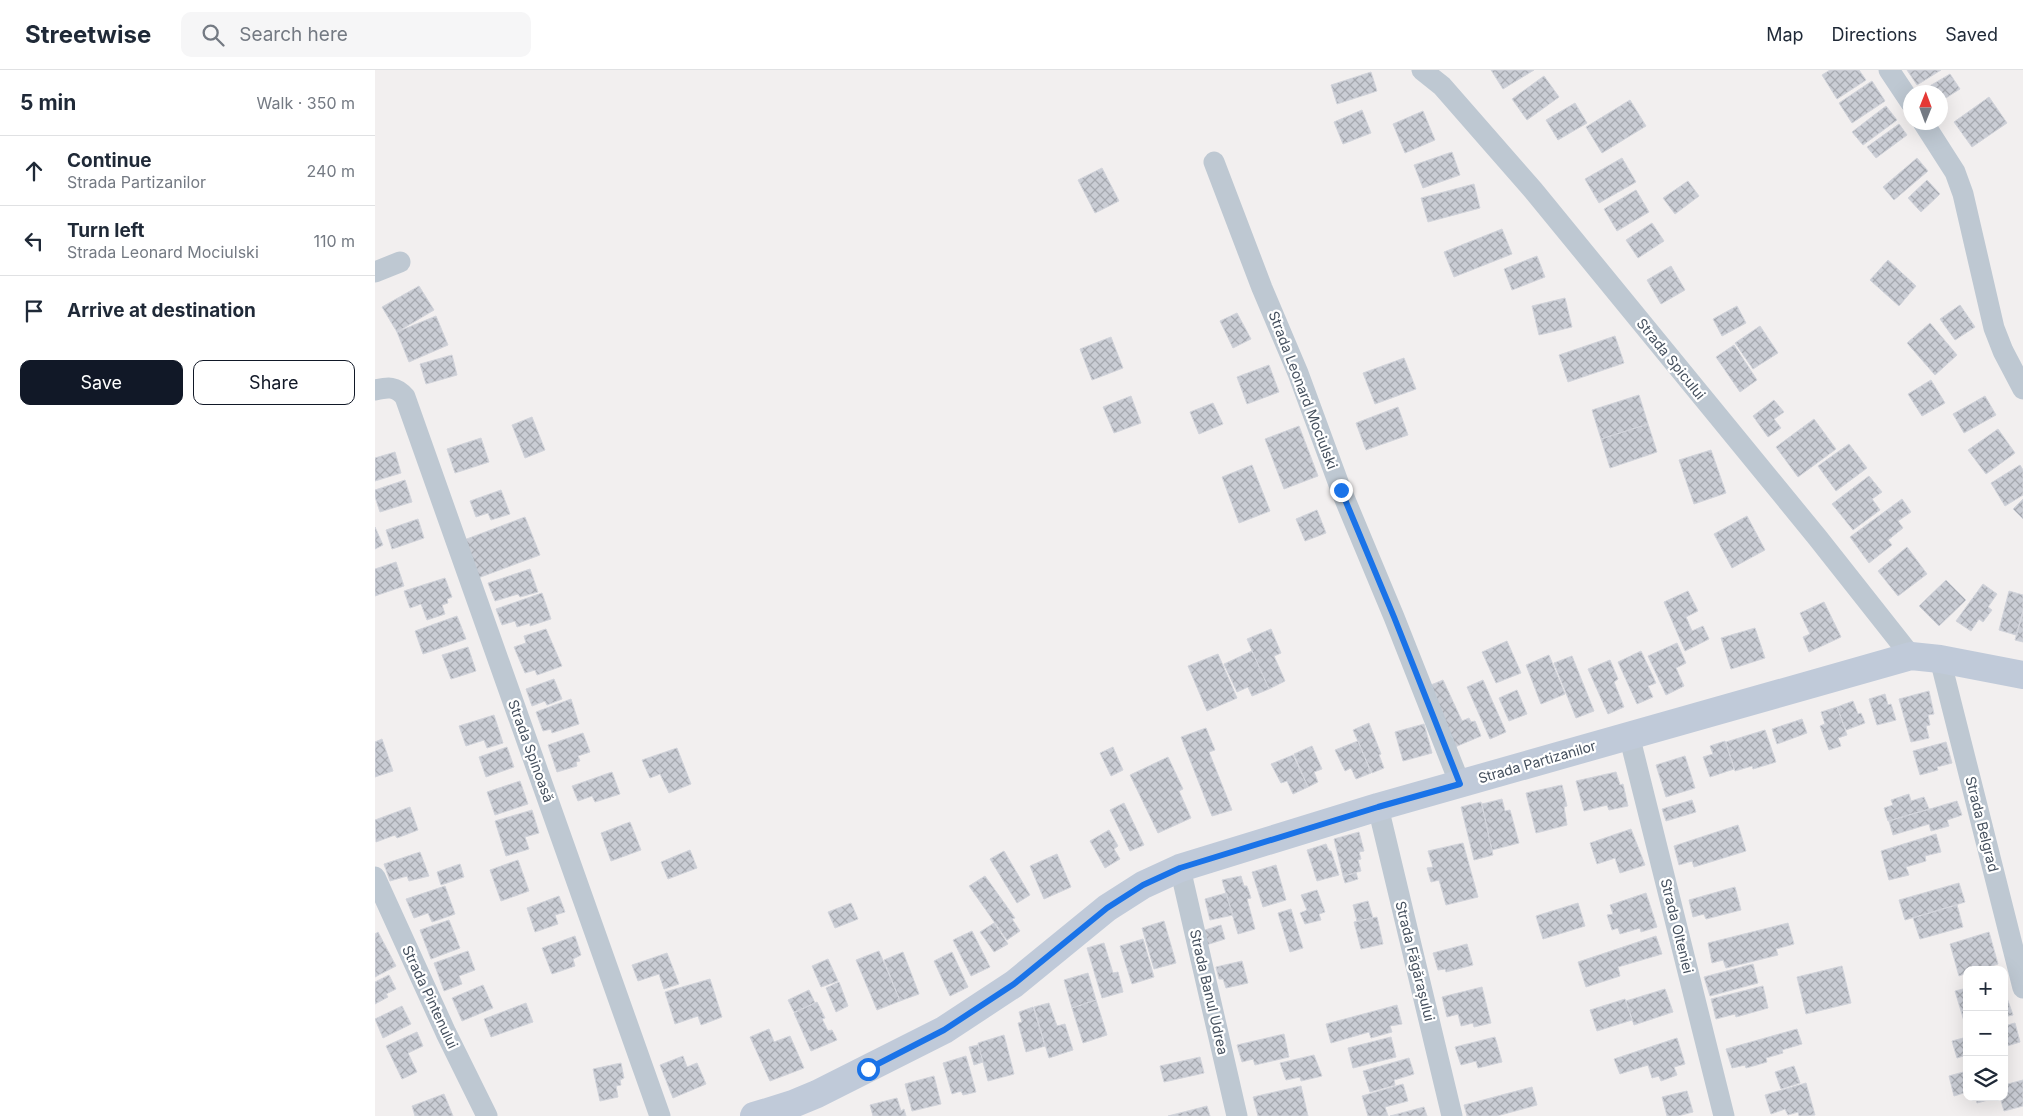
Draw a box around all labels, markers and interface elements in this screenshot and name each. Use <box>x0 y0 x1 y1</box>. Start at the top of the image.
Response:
search box <box>181 12 531 57</box>
text: Streetwise <box>25 20 151 49</box>
icon: search <box>199 21 227 49</box>
text: Search here <box>239 23 348 46</box>
text: Map <box>1766 24 1804 45</box>
text: Directions <box>1832 24 1917 45</box>
text: Saved <box>1945 24 1998 45</box>
north arrow <box>1903 85 1948 130</box>
text: 5 min <box>20 90 76 115</box>
text: Walk · 350 m <box>257 93 355 113</box>
text: Continue <box>67 149 152 172</box>
icon: ahead <box>20 157 48 185</box>
text: 240 m <box>307 161 355 181</box>
text: Strada Partizanilor <box>67 172 206 192</box>
text: Turn left <box>67 219 145 242</box>
icon: left <box>20 227 48 255</box>
text: 110 m <box>313 231 355 251</box>
text: Strada Leonard Mociulski <box>67 242 259 262</box>
icon: arrive <box>20 297 48 325</box>
text: Arrive at destination <box>67 299 256 322</box>
street label: Strada Leonard Mociulski <box>1265 308 1341 471</box>
street label: Strada Spicului <box>1634 315 1709 403</box>
button: Save <box>20 360 183 405</box>
button: Share <box>193 360 355 405</box>
route end <box>1330 479 1353 502</box>
street label: Strada Spinoasă <box>505 697 558 804</box>
street label: Strada Partizanilor <box>1476 737 1598 786</box>
street label: Strada Belgrad <box>1962 774 2003 874</box>
street label: Strada Olteniei <box>1657 877 1697 975</box>
street label: Strada Făgărașului <box>1391 899 1439 1023</box>
street label: Strada Banul Udrea <box>1187 928 1232 1056</box>
street label: Strada Pintenului <box>399 942 462 1051</box>
map controls <box>1963 966 2008 1101</box>
button: + <box>1963 966 2008 1011</box>
button: − <box>1963 1011 2008 1056</box>
button: layers <box>1963 1056 2008 1101</box>
route start <box>857 1058 880 1081</box>

